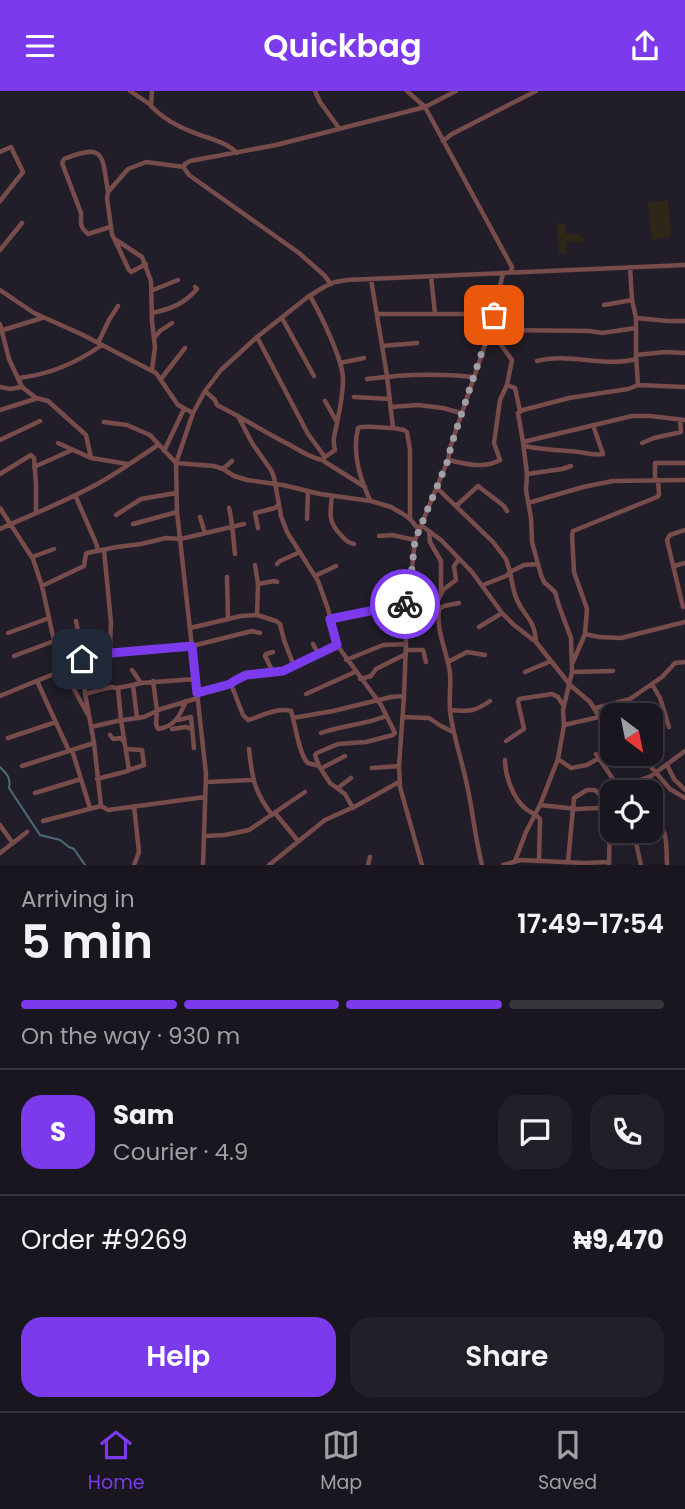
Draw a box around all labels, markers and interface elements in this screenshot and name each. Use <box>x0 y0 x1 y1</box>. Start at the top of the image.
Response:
text: Quickbag <box>263 23 422 68</box>
icon: menu <box>21 27 59 65</box>
icon: share <box>626 27 664 65</box>
pin <box>464 285 524 345</box>
icon: bag <box>475 296 513 334</box>
courier <box>370 569 440 639</box>
icon: bike <box>386 585 424 623</box>
pin <box>52 629 112 689</box>
icon: home <box>63 640 101 678</box>
north arrow <box>600 703 663 767</box>
map controls <box>600 703 663 843</box>
button: locate <box>600 780 663 843</box>
text: Arriving in <box>21 883 135 915</box>
text: 17:49–17:54 <box>517 906 664 942</box>
text: 5 min <box>21 910 153 974</box>
text: On the way · 930 m <box>21 1020 240 1052</box>
button: chat <box>498 1095 572 1169</box>
button: phone <box>590 1095 664 1169</box>
text: Sam <box>113 1097 174 1133</box>
text: S <box>50 1114 66 1150</box>
text: Courier · 4.9 <box>113 1136 248 1168</box>
text: Order #9269 <box>21 1222 188 1258</box>
text: ₦9,470 <box>573 1222 664 1258</box>
button: Help <box>21 1317 336 1397</box>
button: Share <box>350 1317 664 1397</box>
tab: Home <box>88 1426 145 1497</box>
tab: Map <box>320 1426 362 1497</box>
tab: Saved <box>538 1426 597 1497</box>

